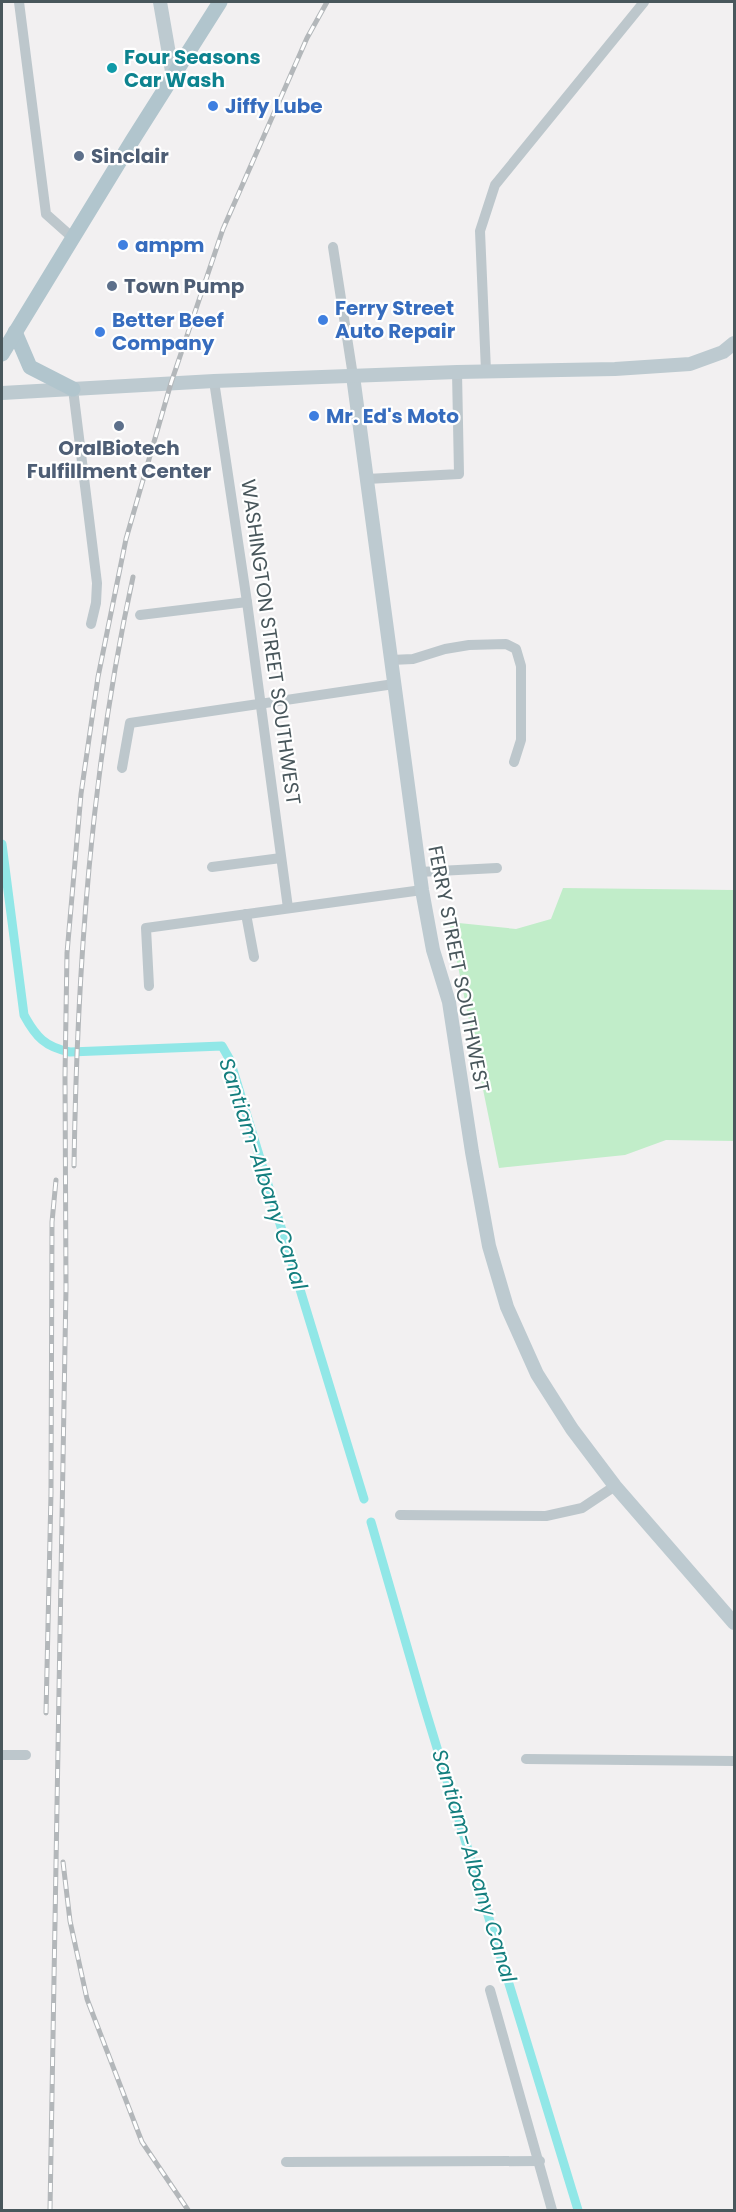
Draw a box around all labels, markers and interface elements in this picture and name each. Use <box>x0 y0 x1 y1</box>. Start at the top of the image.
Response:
place label: Four Seasons Car Wash <box>124 43 261 94</box>
marker: Four Seasons Car Wash <box>105 61 119 75</box>
place label: Jiffy Lube <box>225 92 323 120</box>
marker: Jiffy Lube <box>206 99 220 113</box>
place label: Sinclair <box>91 142 169 170</box>
marker: Sinclair <box>72 149 86 163</box>
place label: ampm <box>135 231 205 259</box>
marker: ampm <box>116 238 130 252</box>
place label: Town Pump <box>124 272 245 300</box>
marker: Town Pump <box>105 279 119 293</box>
place label: Ferry Street Auto Repair <box>335 294 456 345</box>
place label: Better Beef Company <box>112 306 224 357</box>
marker: Ferry Street Auto Repair <box>316 313 330 327</box>
marker: Better Beef Company <box>93 325 107 339</box>
place label: Mr. Ed's Moto <box>326 402 459 430</box>
marker: Mr. Ed's Moto <box>307 409 321 423</box>
marker: OralBiotech Fulfillment Center <box>112 419 126 433</box>
place label: OralBiotech Fulfillment Center <box>27 434 212 485</box>
street label: WASHINGTON STREET SOUTHWEST <box>234 477 308 807</box>
street label: FERRY STREET SOUTHWEST <box>421 843 497 1095</box>
water label: Santiam-Albany Canal <box>212 1054 315 1294</box>
water label: Santiam-Albany Canal <box>425 1746 524 1987</box>

